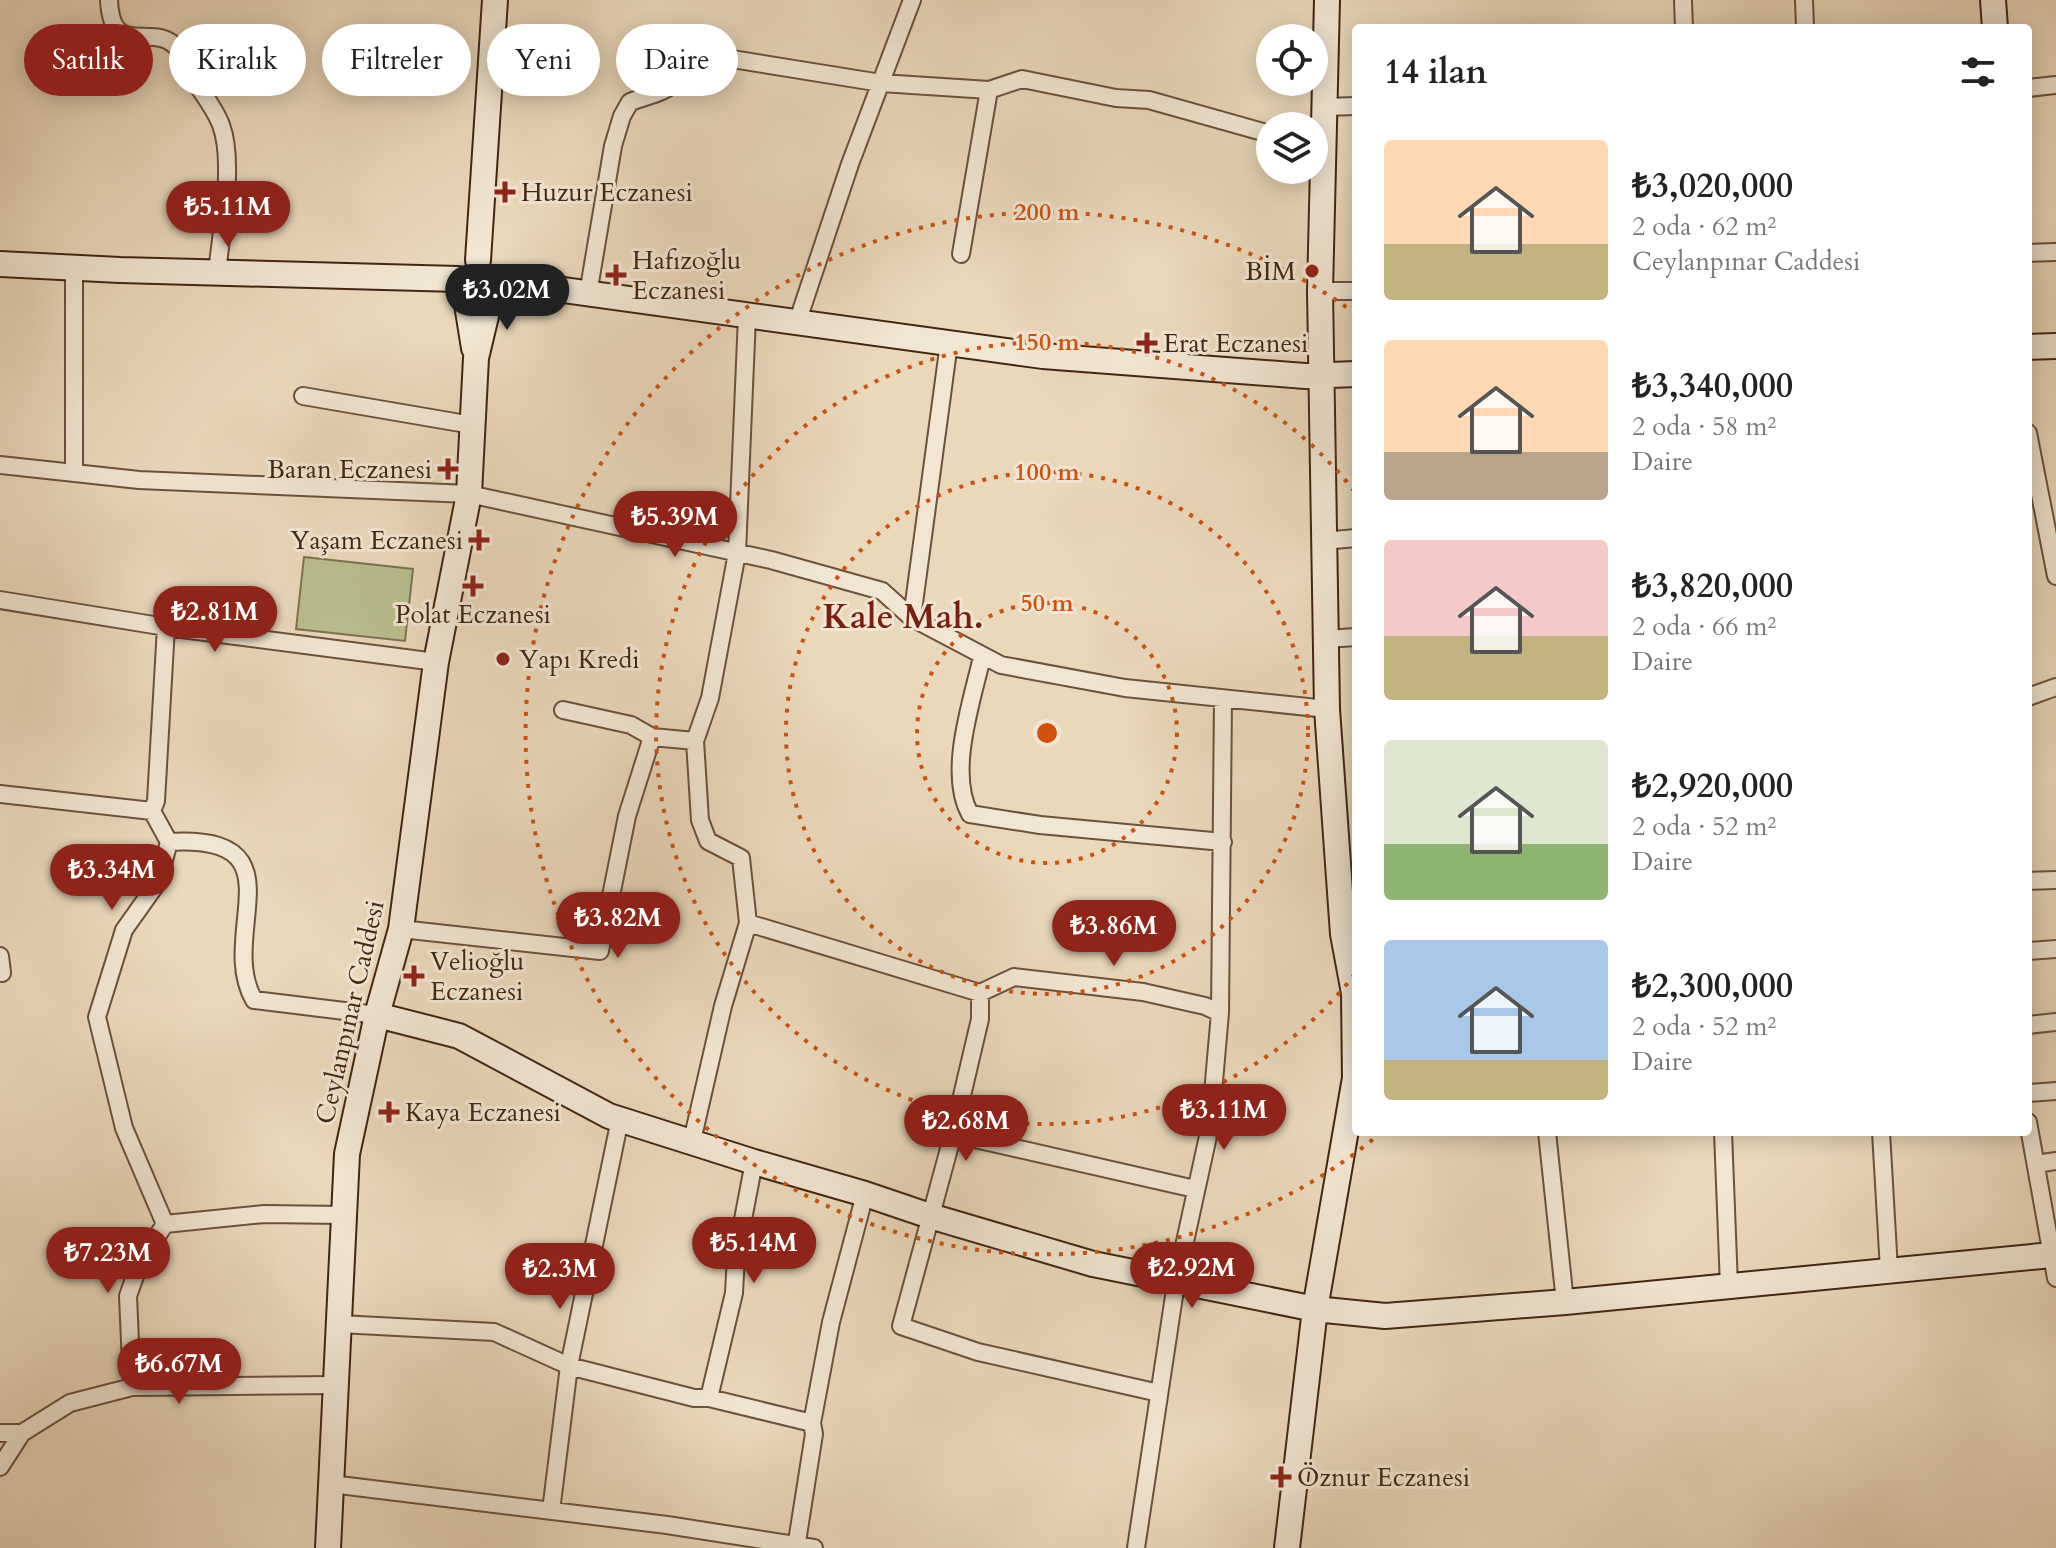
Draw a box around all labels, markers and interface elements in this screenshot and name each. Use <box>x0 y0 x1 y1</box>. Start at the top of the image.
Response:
chip: Satılık <box>24 24 153 96</box>
chip: Kiralık <box>169 24 306 96</box>
chip: Filtreler <box>322 24 471 96</box>
chip: Yeni <box>487 24 600 96</box>
chip: Daire <box>616 24 738 96</box>
map controls <box>1256 24 1328 184</box>
button: locate <box>1256 24 1328 96</box>
text: 14 ilan <box>1384 49 1487 95</box>
icon: filters <box>1956 50 2000 94</box>
button: layers <box>1256 112 1328 184</box>
text: ₺3,020,000 <box>1632 163 1793 209</box>
icon: home <box>1448 172 1544 268</box>
place label: Huzur Eczanesi <box>521 175 693 210</box>
pin: ₺5.11M <box>163 181 293 249</box>
marker: Huzur Eczanesi <box>496 183 514 201</box>
text: ₺5.11M <box>184 189 272 224</box>
text: 200 m <box>1014 196 1081 229</box>
text: 2 oda · 62 m² <box>1632 209 1776 244</box>
place label: Hafızoğlu Eczanesi <box>632 243 741 308</box>
text: Ceylanpınar Caddesi <box>1632 244 1860 279</box>
place label: BİM <box>1245 254 1296 289</box>
marker: BİM <box>1303 262 1321 280</box>
pin: ₺3.02M <box>442 264 572 332</box>
marker: Hafızoğlu Eczanesi <box>607 266 625 284</box>
text: ₺3.02M <box>463 272 551 307</box>
text: 150 m <box>1014 326 1081 359</box>
place label: Erat Eczanesi <box>1163 326 1308 361</box>
marker: Erat Eczanesi <box>1138 334 1156 352</box>
text: ₺3,340,000 <box>1632 363 1793 409</box>
icon: home <box>1448 372 1544 468</box>
text: 2 oda · 58 m² <box>1632 409 1776 444</box>
text: Daire <box>1632 444 1693 479</box>
place label: Baran Eczanesi <box>267 452 432 487</box>
text: 100 m <box>1014 456 1081 489</box>
marker: Baran Eczanesi <box>439 460 457 478</box>
pin: ₺5.39M <box>610 491 740 559</box>
text: ₺5.39M <box>631 499 719 534</box>
place label: Yaşam Eczanesi <box>290 523 463 558</box>
marker: Yaşam Eczanesi <box>470 531 488 549</box>
text: ₺3,820,000 <box>1632 563 1793 609</box>
icon: home <box>1448 572 1544 668</box>
marker: Polat Eczanesi <box>464 577 482 595</box>
pin: ₺2.81M <box>150 586 280 654</box>
text: 50 m <box>1020 587 1074 620</box>
text: ₺2.81M <box>171 594 259 629</box>
district label: Kale Mah. <box>822 594 984 640</box>
place label: Polat Eczanesi <box>395 597 551 632</box>
text: 2 oda · 66 m² <box>1632 609 1776 644</box>
place label: Yapı Kredi <box>519 642 640 677</box>
text: Daire <box>1632 644 1693 679</box>
marker: Yapı Kredi <box>494 650 512 668</box>
centre of rings <box>1033 719 1061 747</box>
text: ₺2,920,000 <box>1632 763 1793 809</box>
icon: home <box>1448 772 1544 868</box>
text: 2 oda · 52 m² <box>1632 809 1776 844</box>
pin: ₺3.34M <box>47 844 177 912</box>
text: Daire <box>1632 844 1693 879</box>
text: ₺3.34M <box>68 852 156 887</box>
pin: ₺3.82M <box>553 892 683 960</box>
street label: Ceylanpınar Caddesi <box>307 897 393 1127</box>
text: ₺3.82M <box>574 900 662 935</box>
pin: ₺3.86M <box>1049 900 1179 968</box>
text: ₺3.86M <box>1070 908 1158 943</box>
place label: Velioğlu Eczanesi <box>430 944 524 1009</box>
text: ₺2,300,000 <box>1632 963 1793 1009</box>
marker: Velioğlu Eczanesi <box>405 967 423 985</box>
icon: home <box>1448 972 1544 1068</box>
text: 2 oda · 52 m² <box>1632 1009 1776 1044</box>
text: Daire <box>1632 1044 1693 1079</box>
pin: ₺3.11M <box>1159 1084 1289 1152</box>
text: ₺3.11M <box>1180 1092 1268 1127</box>
place label: Kaya Eczanesi <box>405 1095 561 1130</box>
pin: ₺2.68M <box>901 1095 1031 1163</box>
marker: Kaya Eczanesi <box>380 1103 398 1121</box>
text: ₺2.68M <box>922 1103 1010 1138</box>
pin: ₺5.14M <box>689 1217 819 1285</box>
text: ₺5.14M <box>710 1225 798 1260</box>
pin: ₺7.23M <box>43 1227 173 1295</box>
text: ₺7.23M <box>64 1235 152 1270</box>
pin: ₺2.92M <box>1127 1242 1257 1310</box>
pin: ₺2.3M <box>504 1243 616 1311</box>
text: ₺2.92M <box>1148 1250 1236 1285</box>
text: ₺2.3M <box>523 1251 597 1286</box>
pin: ₺6.67M <box>114 1338 244 1406</box>
text: ₺6.67M <box>135 1346 223 1381</box>
place label: Öznur Eczanesi <box>1297 1460 1470 1495</box>
marker: Öznur Eczanesi <box>1272 1468 1290 1486</box>

